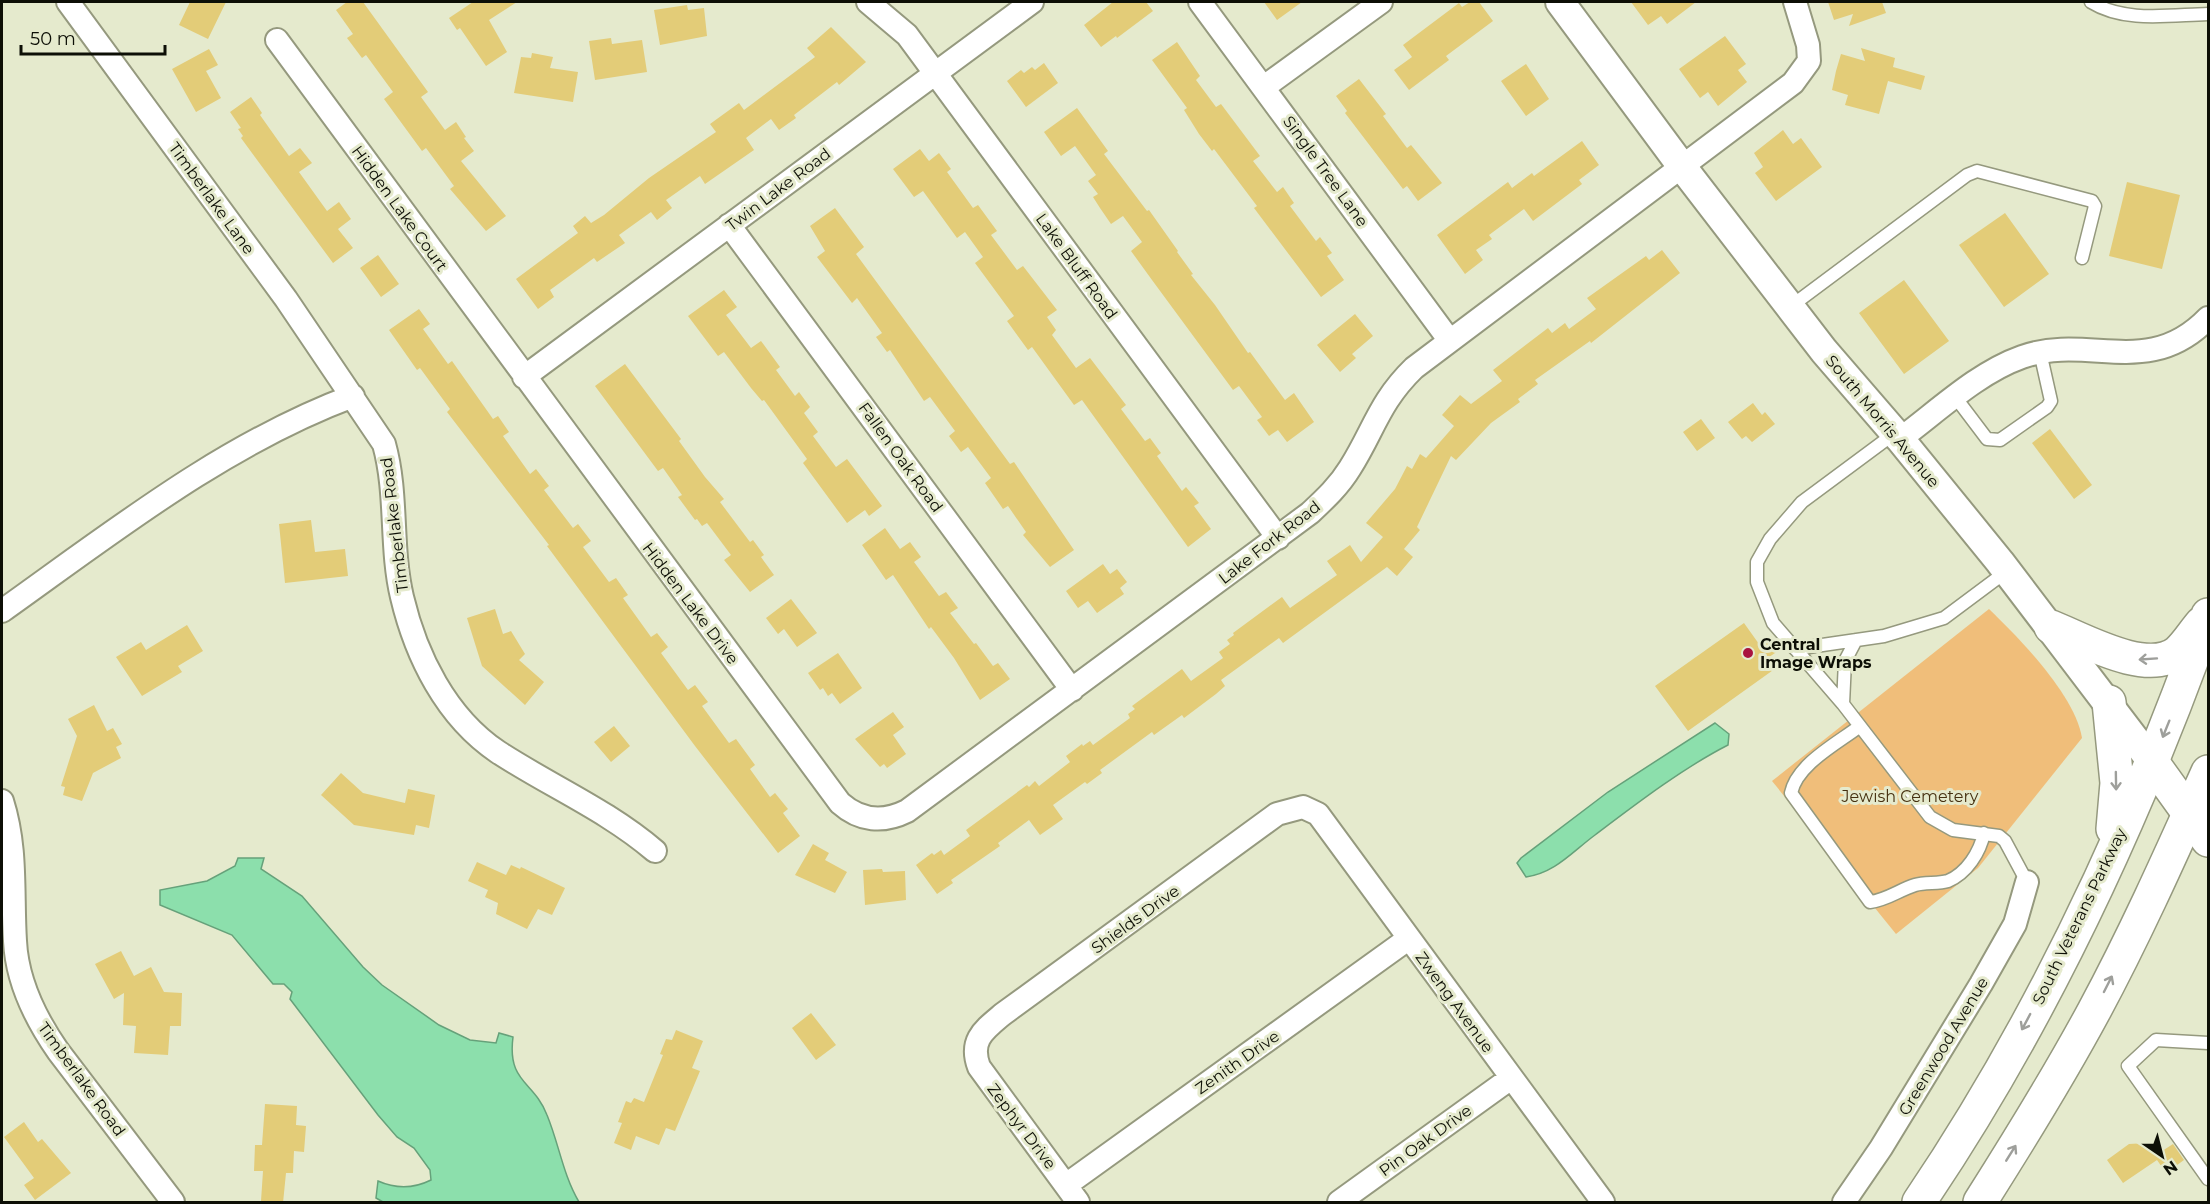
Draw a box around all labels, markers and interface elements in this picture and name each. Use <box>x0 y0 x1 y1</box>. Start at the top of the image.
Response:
scale bar <box>21 18 165 56</box>
text: 50 m <box>30 28 76 50</box>
street label: Single Tree Lane <box>1279 112 1372 230</box>
street label: Timberlake Lane <box>165 139 259 258</box>
street label: Hidden Lake Court <box>348 142 452 275</box>
street label: Twin Lake Road <box>722 144 834 235</box>
street label: Lake Bluff Road <box>1032 210 1121 323</box>
street label: South Morris Avenue <box>1822 351 1943 491</box>
street label: Fallen Oak Road <box>854 399 947 516</box>
street label: Timberlake Road <box>377 456 412 594</box>
street label: Lake Fork Road <box>1215 497 1324 588</box>
street label: Hidden Lake Drive <box>639 539 743 668</box>
place label: Central Image Wraps <box>1760 635 1872 672</box>
marker: Central Image Wraps <box>1741 646 1755 660</box>
one-way arrow <box>2138 654 2158 665</box>
one-way arrow <box>2160 719 2171 738</box>
one-way arrow <box>2110 771 2122 791</box>
park label: Jewish Cemetery <box>1841 787 1979 806</box>
street label: South Veterans Parkway <box>2028 825 2131 1007</box>
street label: Shields Drive <box>1088 881 1183 958</box>
street label: Zweng Avenue <box>1412 948 1498 1056</box>
street label: Greenwood Avenue <box>1895 974 1992 1119</box>
one-way arrow <box>2103 975 2114 993</box>
one-way arrow <box>2020 1013 2031 1031</box>
street label: Timberlake Road <box>34 1019 129 1140</box>
street label: Zenith Drive <box>1192 1026 1283 1098</box>
street label: Zephyr Drive <box>983 1080 1060 1173</box>
street label: Pin Oak Drive <box>1375 1101 1475 1180</box>
north arrow <box>2132 1126 2192 1186</box>
one-way arrow <box>2005 1145 2017 1162</box>
text: N <box>2160 1156 2181 1179</box>

